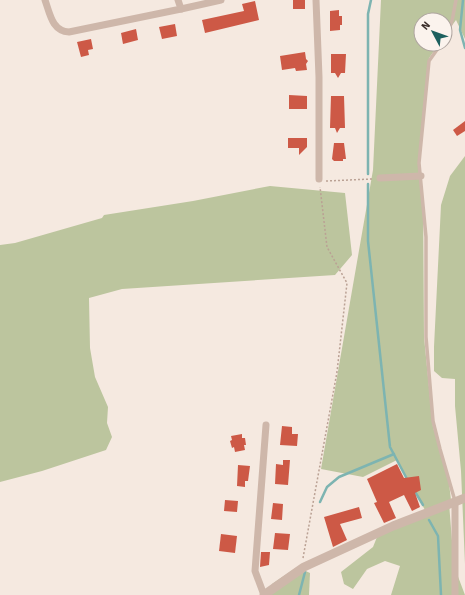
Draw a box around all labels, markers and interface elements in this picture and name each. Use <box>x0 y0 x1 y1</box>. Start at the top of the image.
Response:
north arrow <box>413 12 453 52</box>
text: N <box>418 18 434 33</box>

